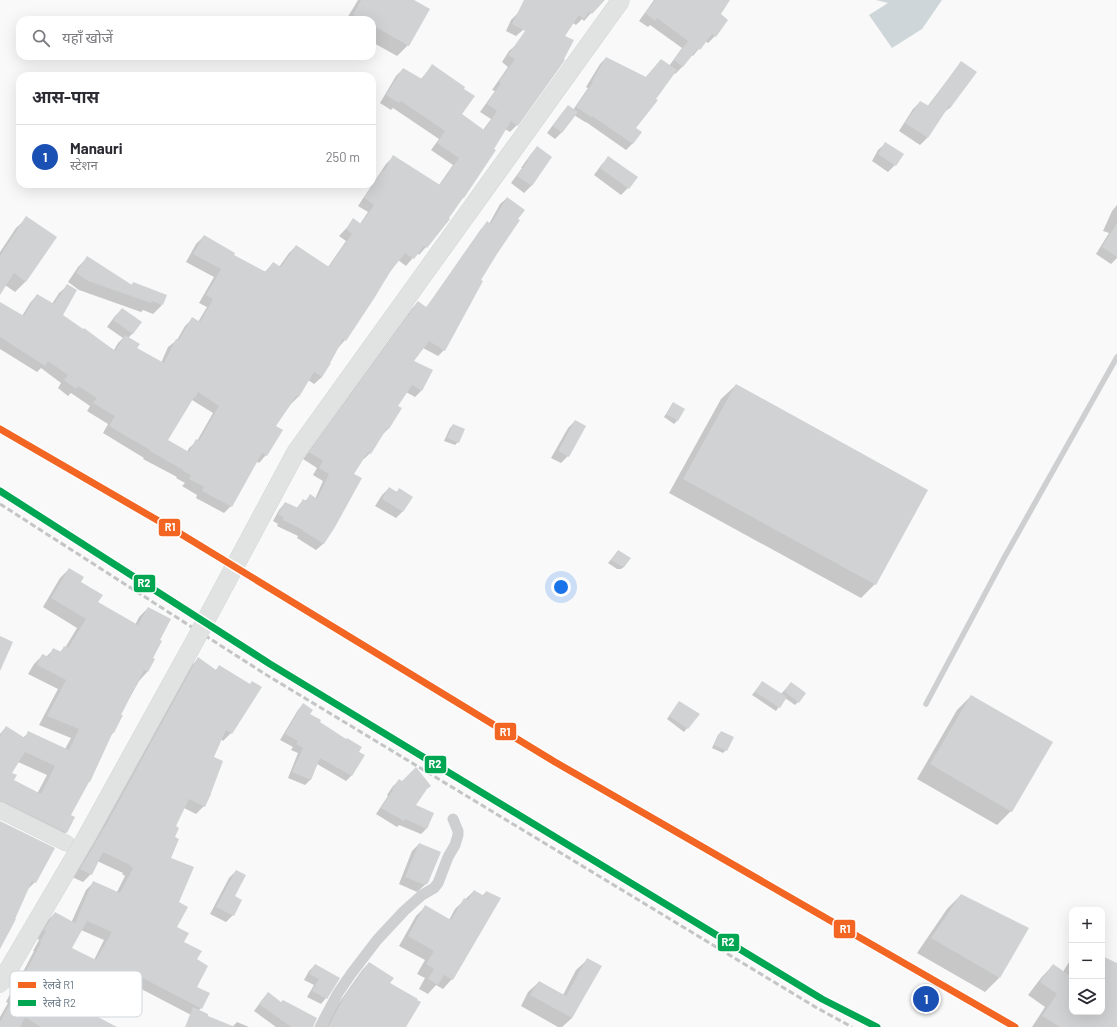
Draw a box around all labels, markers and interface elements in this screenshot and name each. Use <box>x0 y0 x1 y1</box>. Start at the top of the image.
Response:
search box <box>16 16 376 60</box>
icon: search <box>30 27 52 49</box>
text: यहाँ खोजें <box>62 28 113 46</box>
text: आस-पास <box>32 86 99 106</box>
text: Manauri <box>70 139 123 157</box>
text: 1 <box>43 149 47 165</box>
text: 250 m <box>326 149 360 165</box>
text: स्टेशन <box>70 157 98 173</box>
line badge: R1 <box>158 518 181 537</box>
text: R1 <box>165 520 175 533</box>
line badge: R2 <box>133 574 156 593</box>
text: R2 <box>138 576 150 589</box>
your location <box>551 577 571 597</box>
line badge: R1 <box>494 722 517 741</box>
text: R1 <box>500 725 510 738</box>
line badge: R2 <box>424 755 447 774</box>
text: R2 <box>429 757 441 770</box>
map controls <box>1069 907 1105 1015</box>
button: + <box>1069 907 1105 943</box>
line badge: R1 <box>833 919 856 939</box>
text: R1 <box>840 922 850 935</box>
line badge: R2 <box>717 933 740 952</box>
text: R2 <box>722 935 734 948</box>
button: − <box>1069 943 1105 979</box>
legend <box>10 971 142 1017</box>
text: रेलवे R1 <box>42 978 74 991</box>
button: layers <box>1069 979 1105 1015</box>
pin: 1 <box>913 984 939 1014</box>
text: रेलवे R2 <box>42 996 76 1009</box>

